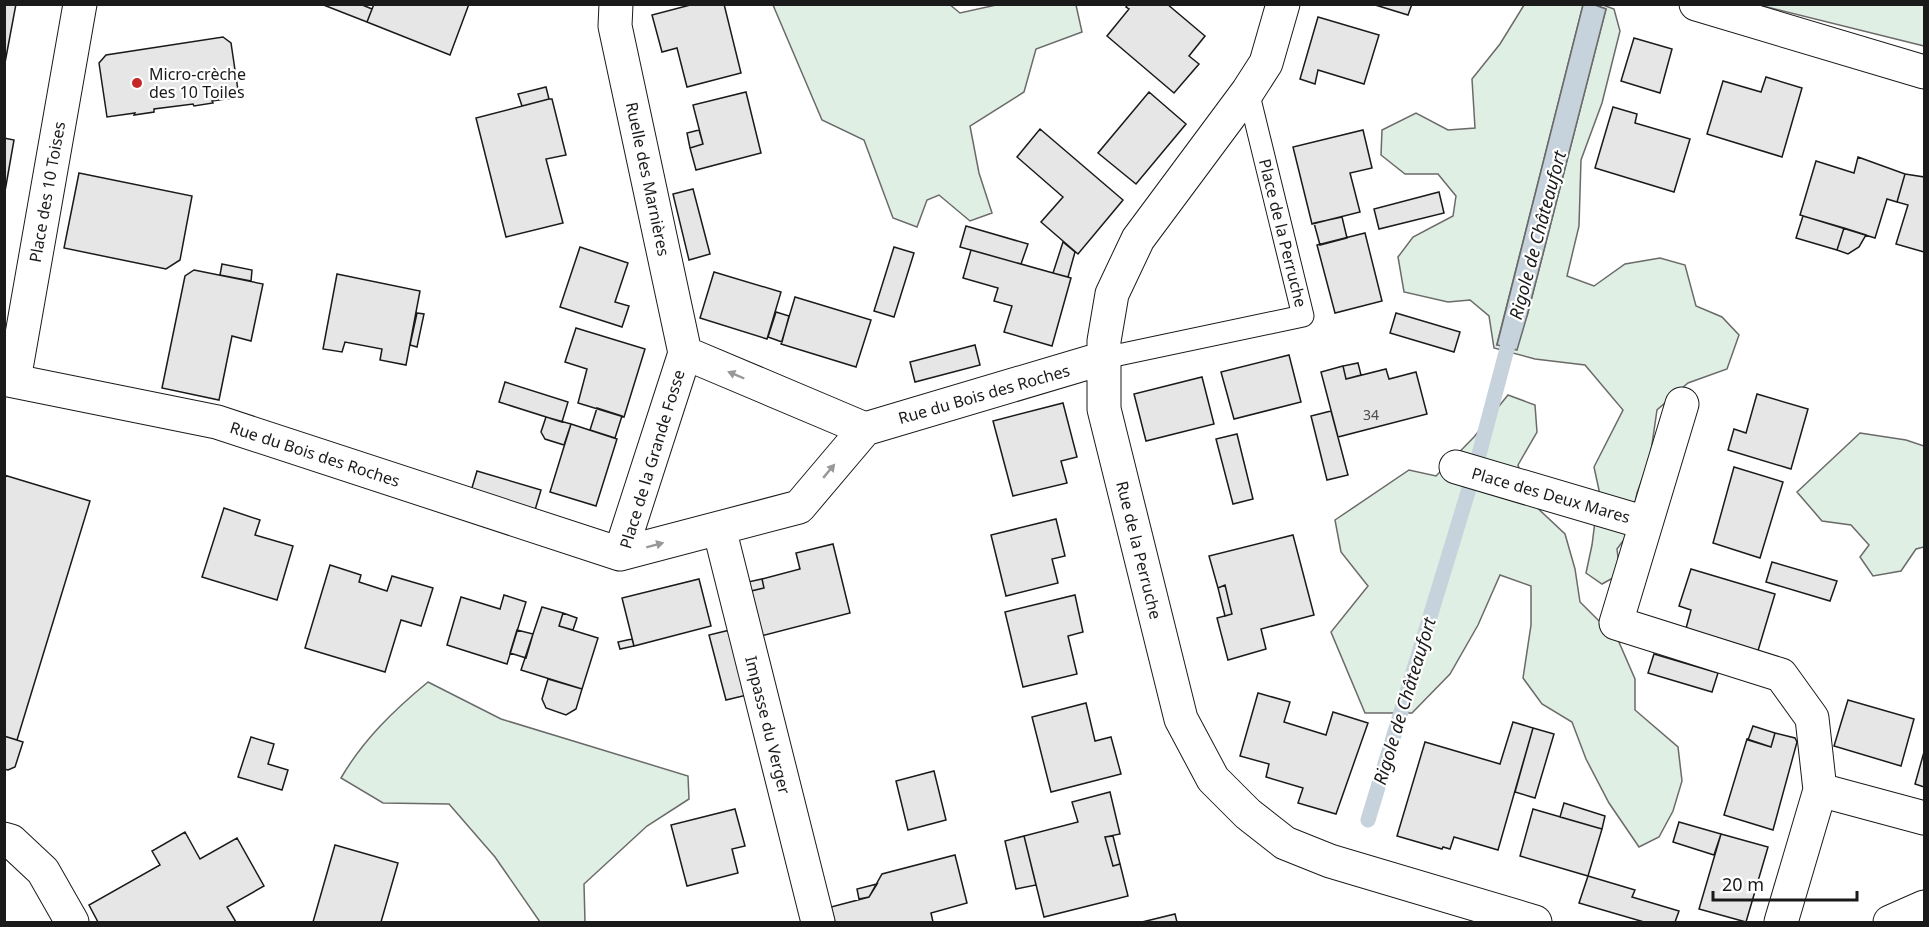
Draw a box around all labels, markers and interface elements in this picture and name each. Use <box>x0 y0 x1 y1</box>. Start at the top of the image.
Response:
place label: Micro-crèche des 10 Toiles <box>149 63 246 103</box>
marker: Micro-crèche des 10 Toiles <box>130 76 144 90</box>
street label: Ruelle des Marnières <box>621 100 675 258</box>
street label: Place des 10 Toises <box>24 120 70 264</box>
water label: Rigole de Châteaufort <box>1503 147 1571 322</box>
street label: Place de la Perruche <box>1254 156 1312 310</box>
street label: Rue du Bois des Roches <box>896 359 1072 429</box>
street label: Place de la Grande Fosse <box>614 367 690 551</box>
one-way arrow <box>727 369 745 379</box>
house number: 34 <box>1363 405 1379 424</box>
street label: Rue du Bois des Roches <box>227 416 403 492</box>
street label: Place des Deux Mares <box>1469 462 1633 528</box>
one-way arrow <box>822 464 835 479</box>
street label: Rue de la Perruche <box>1111 479 1167 621</box>
one-way arrow <box>646 539 665 549</box>
water label: Rigole de Châteaufort <box>1367 613 1441 788</box>
street label: Impasse du Verger <box>740 654 796 797</box>
scale bar <box>1713 864 1857 902</box>
text: 20 m <box>1722 872 1764 896</box>

